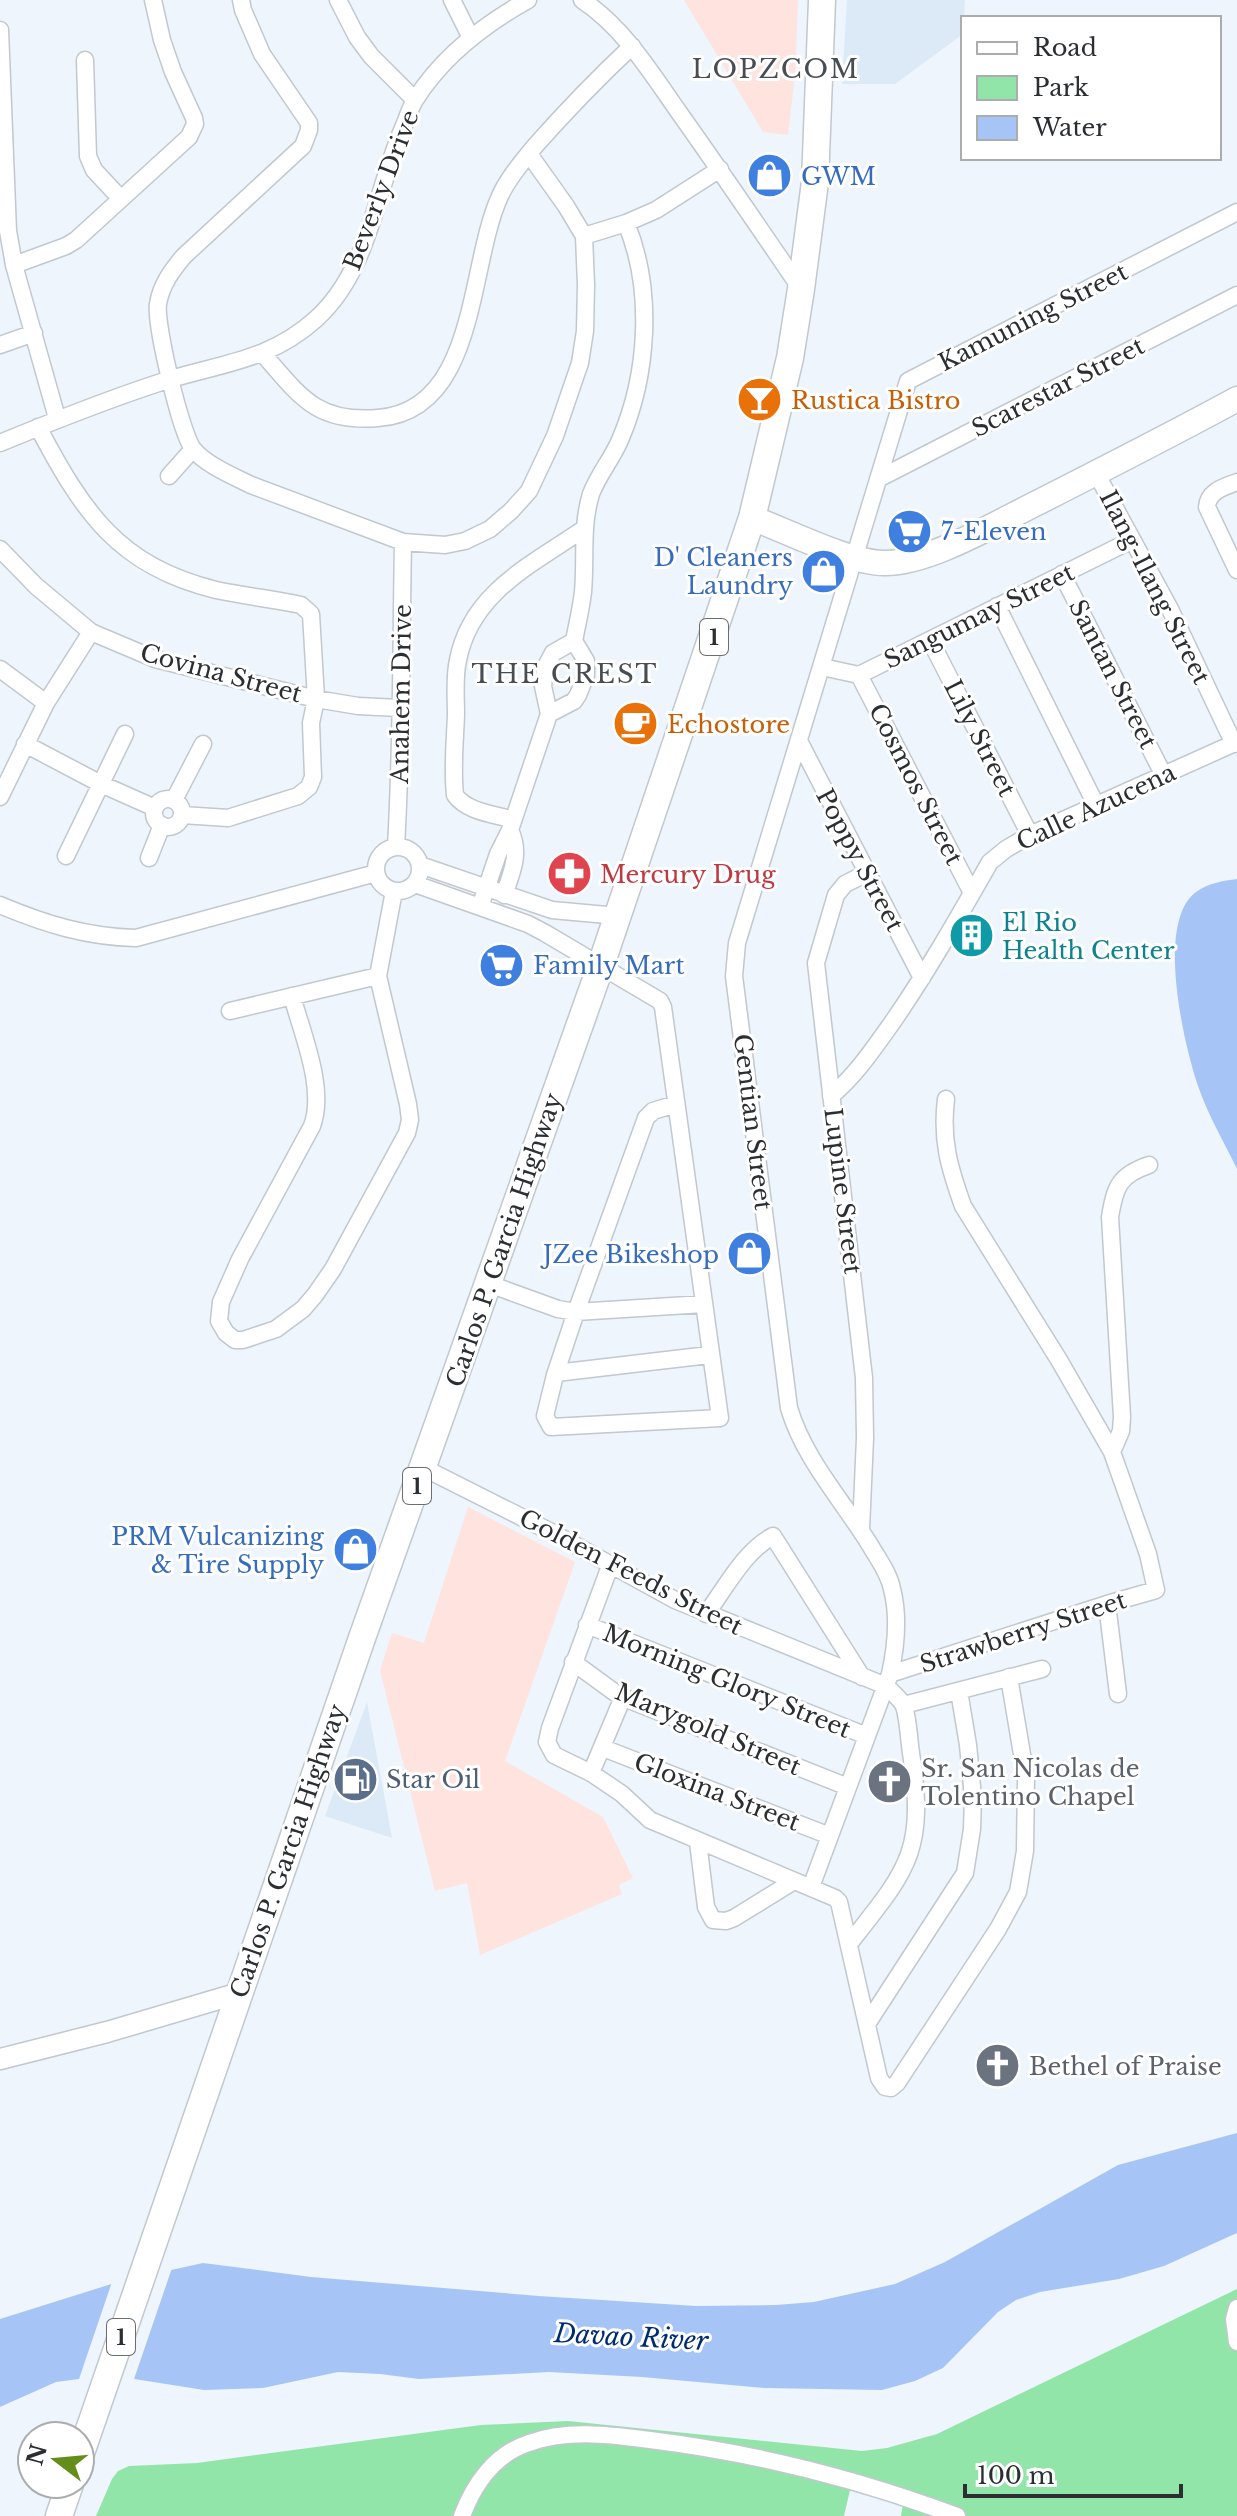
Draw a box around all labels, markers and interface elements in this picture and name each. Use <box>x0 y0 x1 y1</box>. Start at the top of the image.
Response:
legend <box>961 16 1221 160</box>
text: Road <box>1033 33 1097 62</box>
district label: LOPZCOM <box>692 53 860 85</box>
text: Park <box>1033 73 1089 102</box>
street label: Beverly Drive <box>337 106 425 274</box>
text: Water <box>1032 113 1107 142</box>
shop icon: GWM <box>746 152 794 200</box>
place label: GWM <box>801 162 876 191</box>
street label: Kamuning Street <box>934 257 1132 377</box>
street label: Scarestar Street <box>967 331 1149 443</box>
bar icon: Rustica Bistro <box>736 376 784 424</box>
place label: Rustica Bistro <box>791 386 960 415</box>
street label: Ilang-Ilang Street <box>1094 485 1216 689</box>
supermarket icon: 7-Eleven <box>886 507 934 555</box>
place label: 7-Eleven <box>941 517 1047 546</box>
place label: D' Cleaners Laundry <box>654 543 794 600</box>
shop icon: D' Cleaners Laundry <box>800 547 848 595</box>
street label: Sangumay Street <box>879 557 1079 675</box>
street label: Santan Street <box>1063 595 1163 753</box>
street label: Anahem Drive <box>385 604 417 785</box>
road number: 1 <box>700 619 728 655</box>
street label: Covina Street <box>137 638 305 708</box>
district label: THE CREST <box>472 658 658 690</box>
street label: Lily Street <box>938 675 1022 801</box>
street label: Cosmos Street <box>863 698 969 870</box>
cafe icon: Echostore <box>612 700 660 748</box>
place label: Echostore <box>667 710 790 739</box>
street label: Calle Azucena <box>1012 757 1181 857</box>
street label: Poppy Street <box>810 784 910 936</box>
pharmacy icon: Mercury Drug <box>545 850 593 898</box>
place label: Mercury Drug <box>600 860 776 889</box>
place label: El Rio Health Center <box>1002 908 1175 965</box>
building icon: El Rio Health Center <box>947 912 995 960</box>
supermarket icon: Family Mart <box>478 941 526 989</box>
place label: Family Mart <box>533 951 685 980</box>
street label: Gentian Street <box>728 1032 778 1212</box>
street label: Carlos P. Garcia Highway <box>440 1089 568 1391</box>
street label: Lupine Street <box>818 1106 868 1276</box>
shop icon: JZee Bikeshop <box>726 1230 774 1278</box>
place label: JZee Bikeshop <box>540 1240 719 1269</box>
road number: 1 <box>403 1468 431 1504</box>
street label: Golden Feeds Street <box>515 1503 747 1641</box>
place label: PRM Vulcanizing & Tire Supply <box>111 1522 325 1579</box>
shop icon: PRM Vulcanizing & Tire Supply <box>331 1526 379 1574</box>
street label: Strawberry Street <box>916 1585 1130 1679</box>
street label: Morning Glory Street <box>599 1618 855 1744</box>
street label: Marygold Street <box>611 1677 805 1781</box>
street label: Carlos P. Garcia Highway <box>224 1700 352 2002</box>
street label: Gloxina Street <box>630 1747 804 1837</box>
place label: Sr. San Nicolas de Tolentino Chapel <box>921 1754 1139 1811</box>
fuel station icon: Star Oil <box>331 1755 379 1803</box>
church icon: Sr. San Nicolas de Tolentino Chapel <box>866 1758 914 1806</box>
place label: Star Oil <box>386 1765 480 1794</box>
church icon: Bethel of Praise <box>974 2042 1022 2090</box>
place label: Bethel of Praise <box>1029 2052 1222 2081</box>
water label: Davao River <box>552 2317 710 2357</box>
road number: 1 <box>107 2319 135 2355</box>
north arrow <box>16 2420 96 2500</box>
text: N <box>21 2441 53 2468</box>
scale bar <box>965 2448 1181 2498</box>
text: 100 m <box>977 2461 1055 2490</box>

